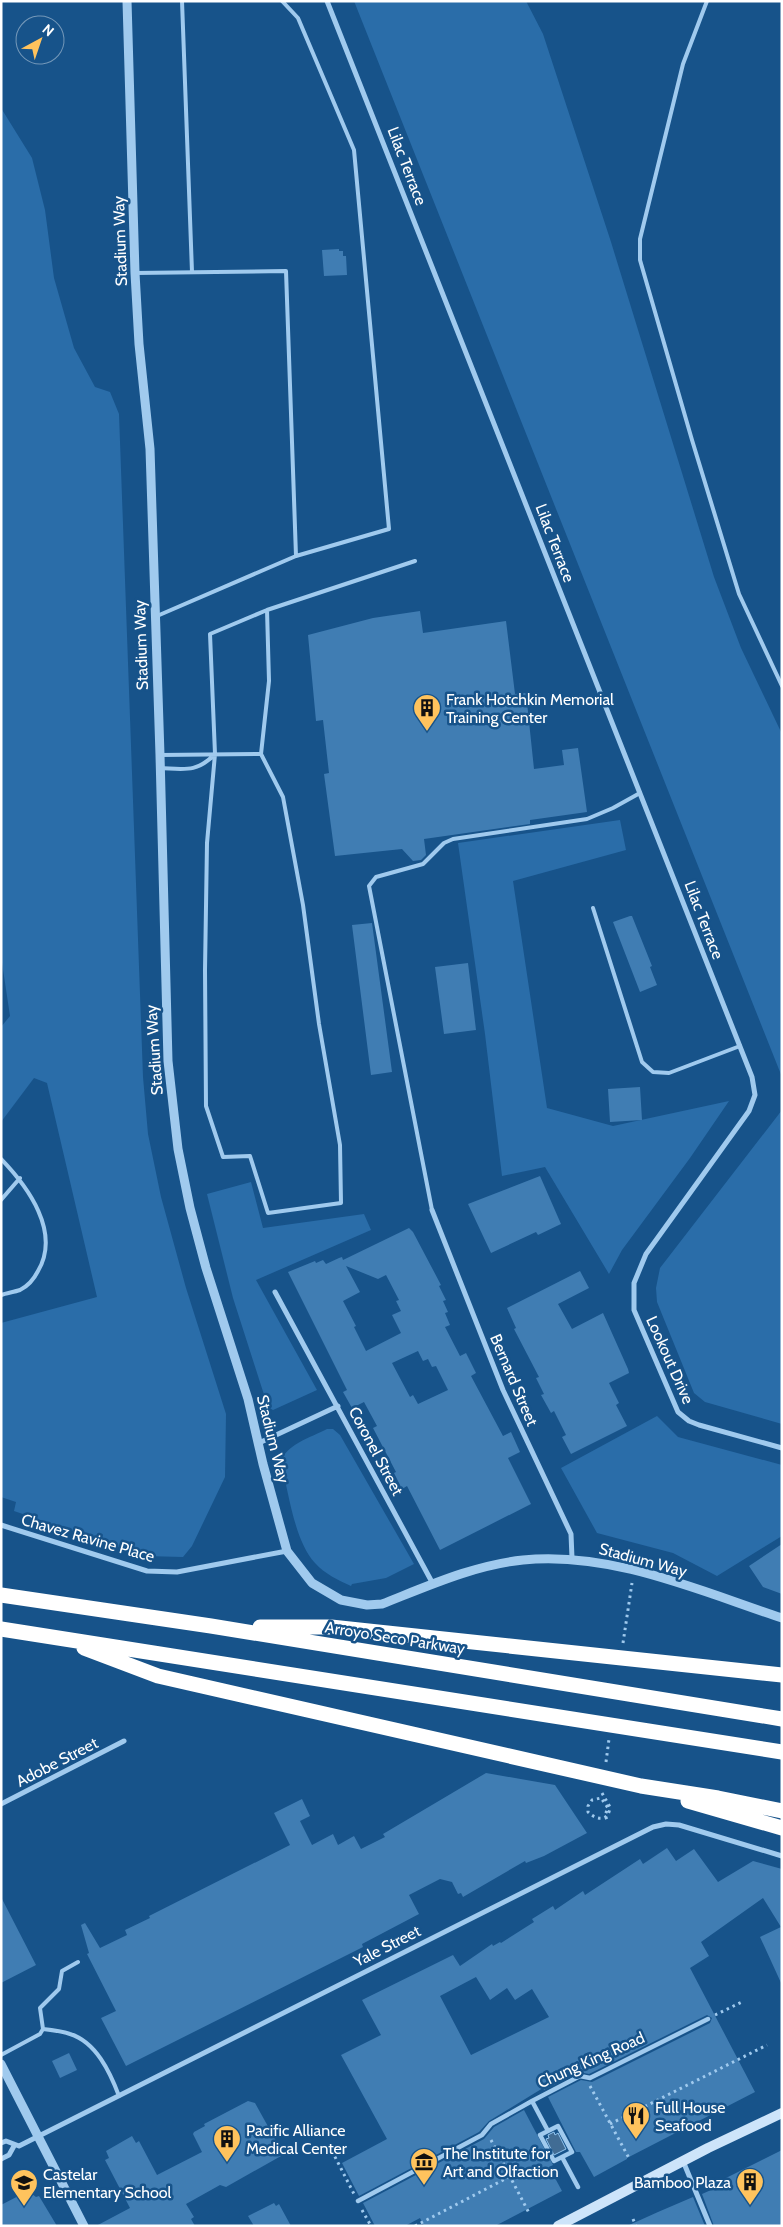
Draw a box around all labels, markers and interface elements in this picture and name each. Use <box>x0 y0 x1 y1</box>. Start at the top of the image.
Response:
north arrow <box>15 15 65 65</box>
text: N <box>39 20 58 40</box>
street label: Lilac Terrace <box>383 124 431 208</box>
street label: Stadium Way <box>109 195 131 287</box>
street label: Lilac Terrace <box>531 501 579 585</box>
street label: Stadium Way <box>130 599 152 691</box>
place label: Frank Hotchkin Memorial Training Center <box>446 690 614 727</box>
building icon: Frank Hotchkin Memorial Training Center <box>412 693 442 732</box>
street label: Lilac Terrace <box>680 878 728 962</box>
street label: Stadium Way <box>141 1004 167 1096</box>
street label: Lookout Drive <box>642 1313 698 1407</box>
street label: Bernard Street <box>486 1331 542 1429</box>
street label: Stadium Way <box>253 1393 293 1485</box>
street label: Coronel Street <box>345 1403 408 1499</box>
street label: Chavez Ravine Place <box>19 1510 157 1566</box>
street label: Stadium Way <box>597 1539 689 1581</box>
street label: Arroyo Seco Parkway <box>324 1618 466 1658</box>
street label: Adobe Street <box>13 1733 102 1791</box>
street label: Yale Street <box>350 1921 424 1971</box>
street label: Chung King Road <box>534 2028 648 2092</box>
place label: Full House Seafood <box>655 2098 725 2135</box>
restaurant icon: Full House Seafood <box>621 2101 651 2140</box>
place label: Pacific Alliance Medical Center <box>246 2121 348 2158</box>
building icon: Pacific Alliance Medical Center <box>212 2124 242 2163</box>
place label: The Institute for Art and Olfaction <box>443 2144 559 2181</box>
museum icon: The Institute for Art and Olfaction <box>409 2147 439 2186</box>
place label: Castelar Elementary School <box>43 2165 171 2202</box>
building icon: Bamboo Plaza <box>735 2167 765 2206</box>
school or university icon: Castelar Elementary School <box>9 2168 39 2207</box>
place label: Bamboo Plaza <box>634 2173 731 2192</box>

